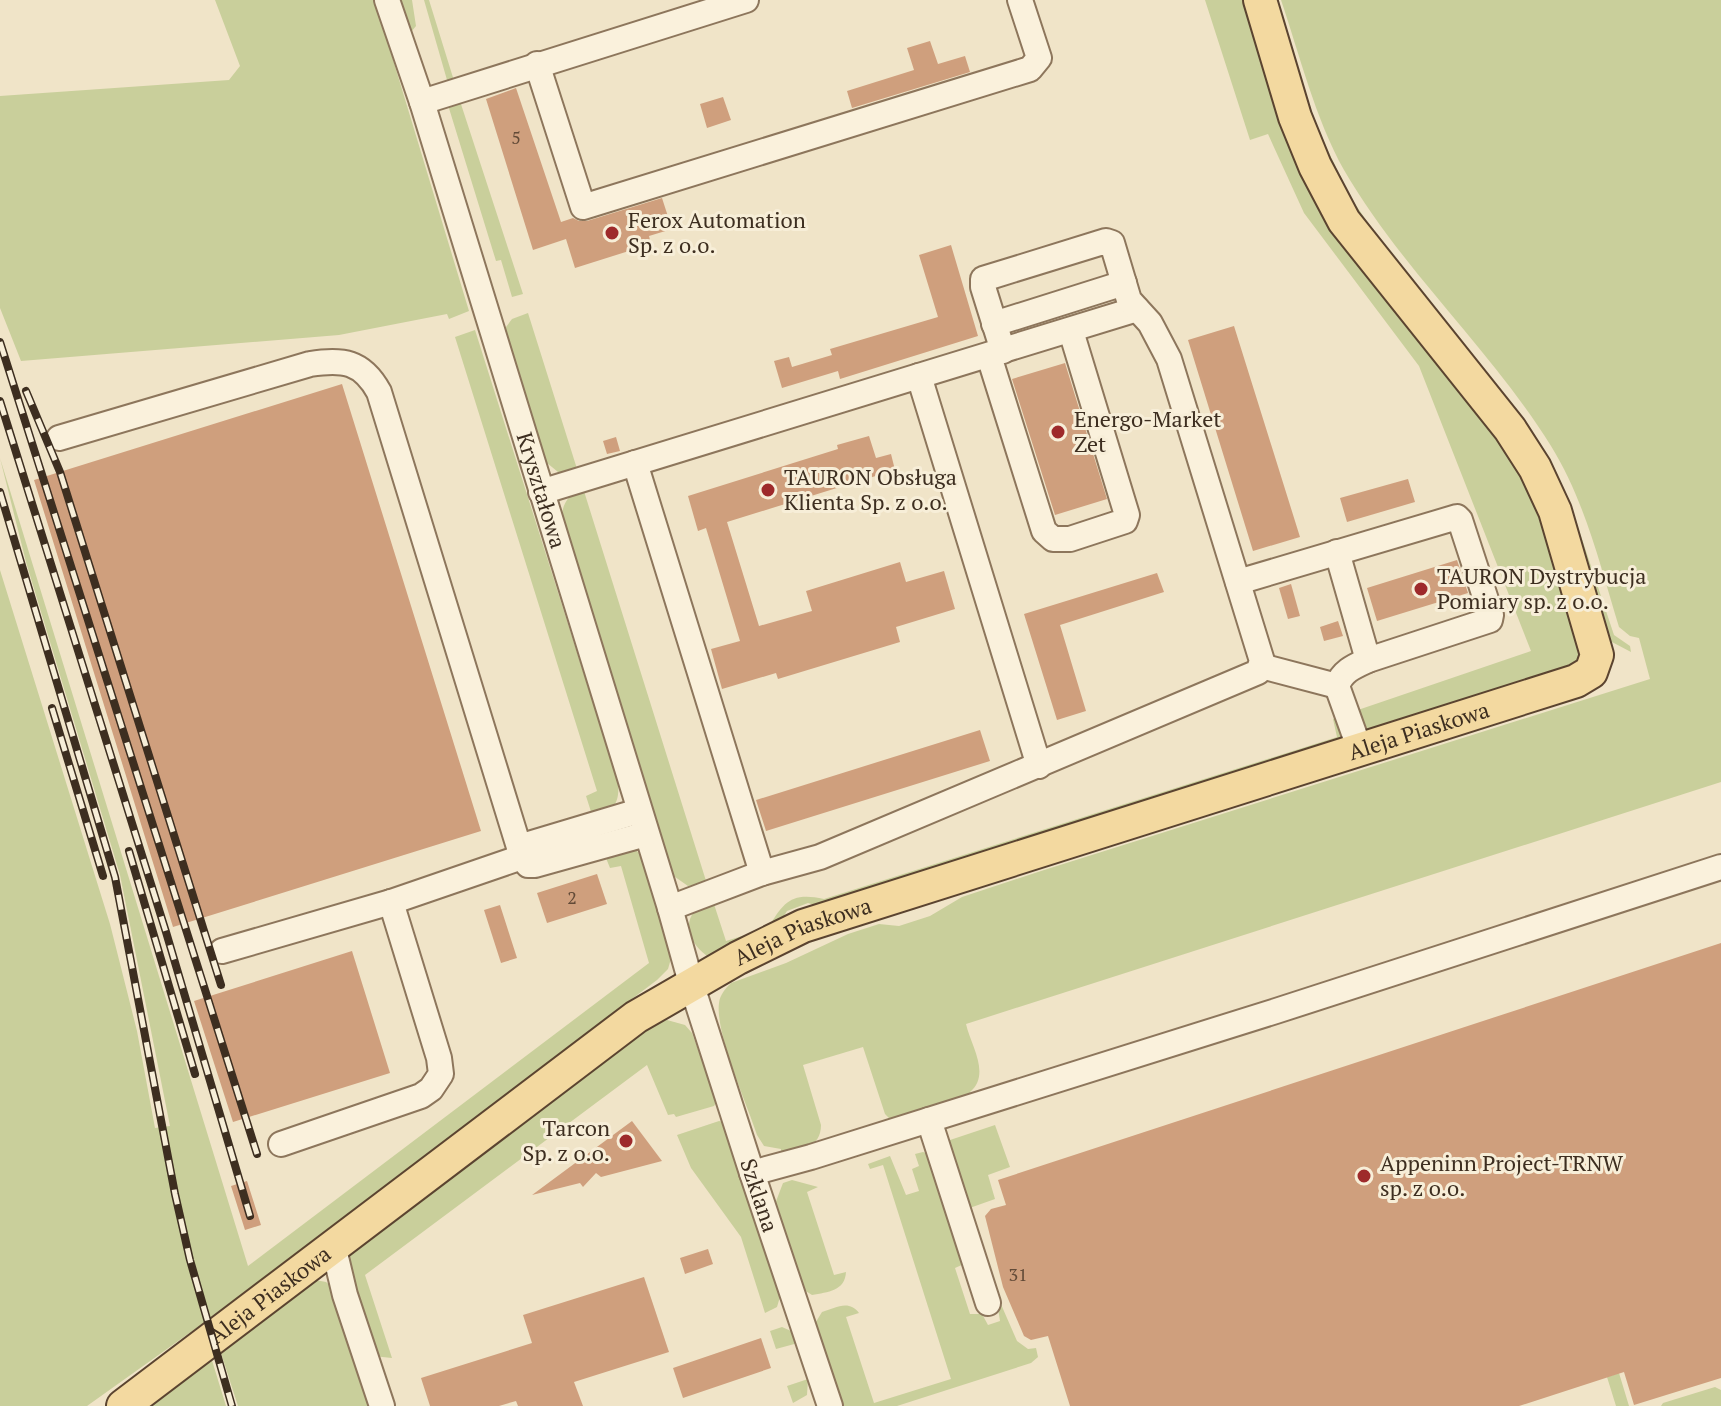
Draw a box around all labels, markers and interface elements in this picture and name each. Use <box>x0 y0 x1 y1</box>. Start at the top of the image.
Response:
house number: 5 <box>511 125 521 149</box>
place label: Ferox Automation Sp. z o.o. <box>628 205 806 259</box>
marker: Ferox Automation Sp. z o.o. <box>603 224 621 242</box>
place label: Energo-Market Zet <box>1074 404 1221 458</box>
marker: Energo-Market Zet <box>1049 423 1067 441</box>
street label: Kryształowa <box>510 428 573 552</box>
place label: TAURON Obsługa Klienta Sp. z o.o. <box>784 462 957 516</box>
marker: TAURON Obsługa Klienta Sp. z o.o. <box>759 481 777 499</box>
place label: TAURON Dystrybucja Pomiary sp. z o.o. <box>1437 561 1646 615</box>
marker: TAURON Dystrybucja Pomiary sp. z o.o. <box>1412 580 1430 598</box>
street label: Aleja Piaskowa <box>1345 694 1493 766</box>
house number: 2 <box>567 885 577 909</box>
street label: Aleja Piaskowa <box>729 890 875 972</box>
place label: Tarcon Sp. z o.o. <box>522 1113 610 1167</box>
marker: Tarcon Sp. z o.o. <box>617 1132 635 1150</box>
place label: Appeninn Project-TRNW sp. z o.o. <box>1380 1148 1623 1202</box>
street label: Szklana <box>734 1155 786 1236</box>
marker: Appeninn Project-TRNW sp. z o.o. <box>1355 1167 1373 1185</box>
street label: Aleja Piaskowa <box>202 1239 336 1350</box>
house number: 31 <box>1008 1262 1028 1286</box>

